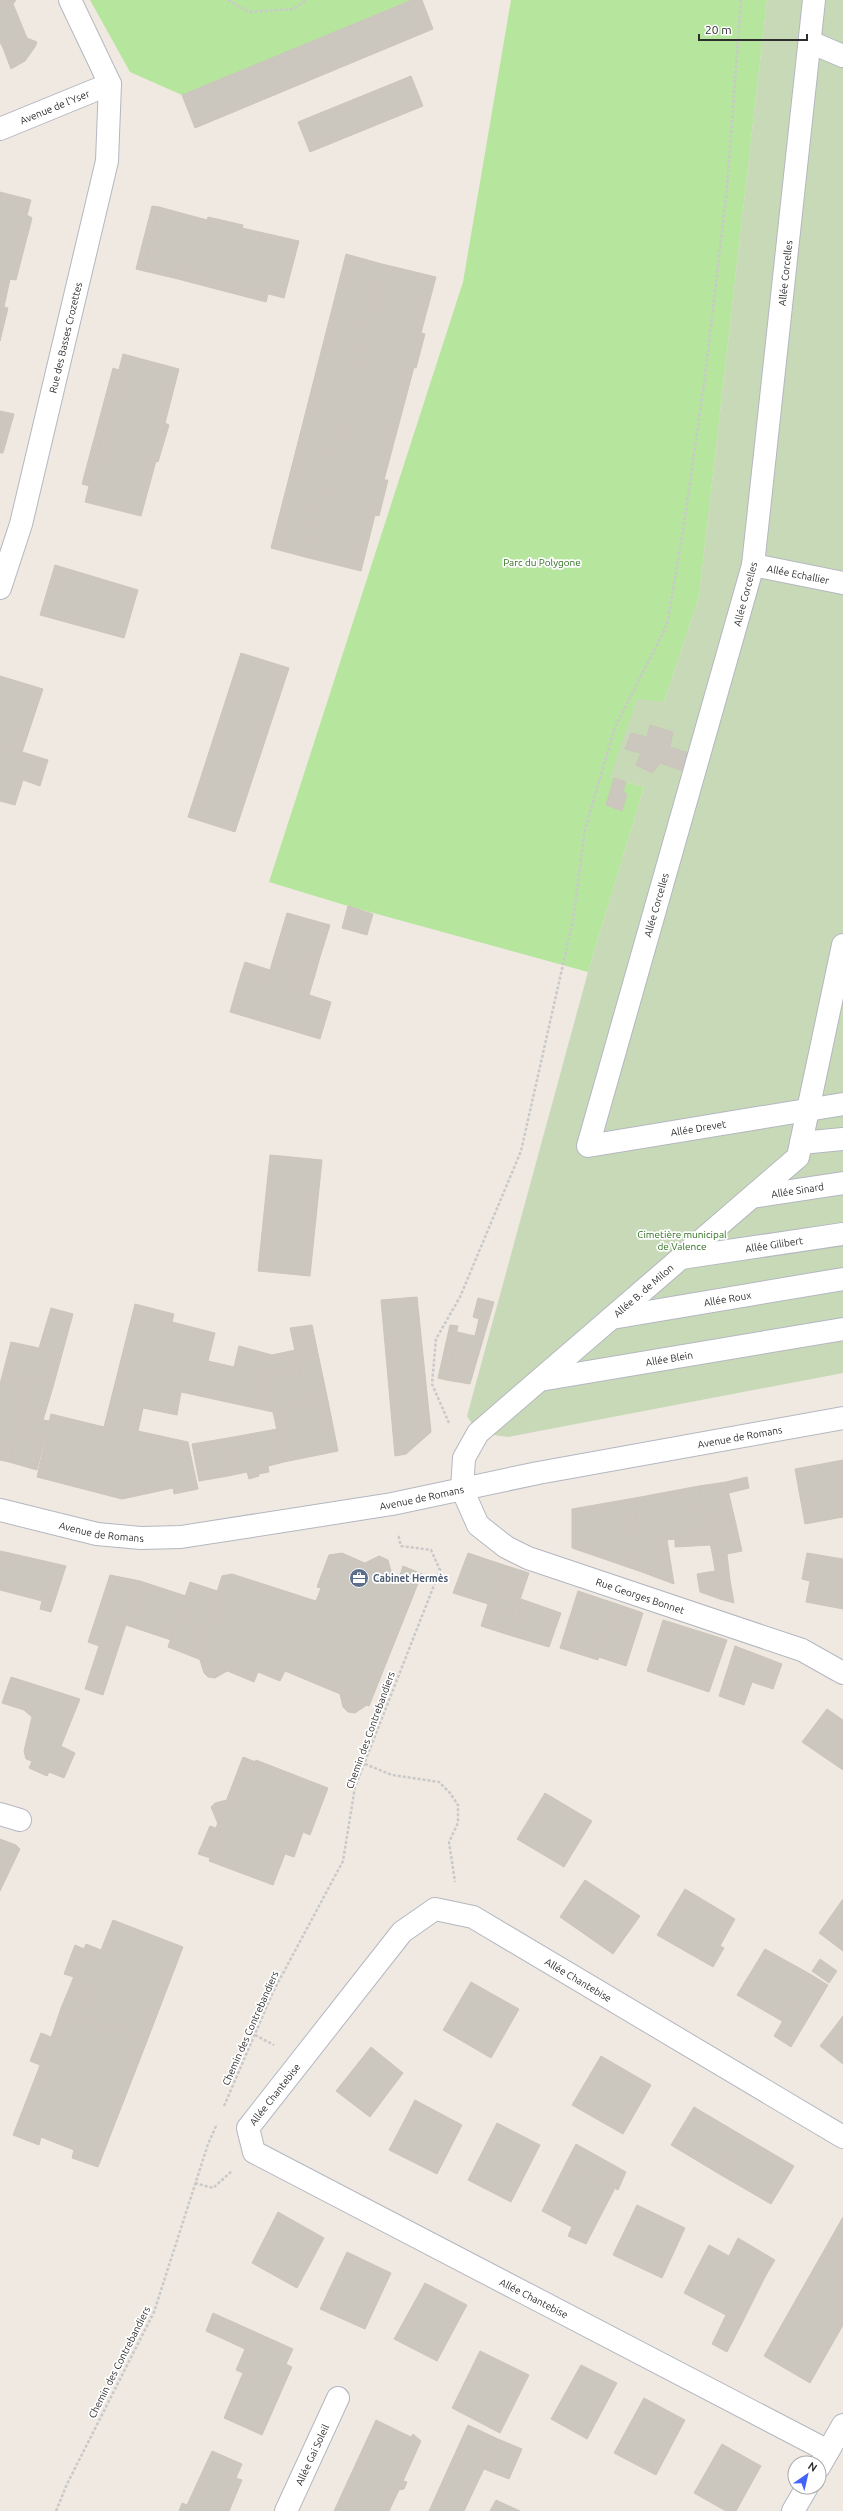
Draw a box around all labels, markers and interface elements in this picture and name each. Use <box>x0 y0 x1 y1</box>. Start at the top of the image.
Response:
scale bar <box>699 16 807 42</box>
text: 20 m <box>705 23 732 36</box>
street label: Avenue de l'Yser <box>18 88 91 126</box>
street label: Allée Corcelles <box>777 240 794 306</box>
street label: Rue des Basses Crozettes <box>47 281 84 394</box>
park label: Parc du Polygone <box>503 557 581 568</box>
street label: Allée Corcelles <box>732 561 759 627</box>
street label: Allée Echallier <box>766 563 830 586</box>
street label: Allée Corcelles <box>642 872 671 938</box>
street label: Allée Drevet <box>670 1118 727 1138</box>
street label: Allée Sinard <box>770 1181 825 1200</box>
park label: Cimetière municipal de Valence <box>637 1229 727 1252</box>
street label: Allée Gilibert <box>744 1235 804 1254</box>
street label: Allée B. de Milon <box>612 1262 676 1320</box>
street label: Allée Roux <box>703 1290 752 1308</box>
street label: Allée Blein <box>645 1349 694 1368</box>
street label: Avenue de Romans <box>697 1424 783 1450</box>
street label: Avenue de Romans <box>379 1484 465 1512</box>
street label: Avenue de Romans <box>58 1520 144 1544</box>
office icon: Cabinet Hermès <box>348 1567 370 1589</box>
place label: Cabinet Hermès <box>373 1573 448 1584</box>
street label: Rue Georges Bonnet <box>594 1576 686 1616</box>
street label: Chemin des Contrebandiers <box>344 1670 397 1790</box>
street label: Allée Chantebise <box>543 1956 613 2004</box>
street label: Chemin des Contrebandiers <box>220 1969 281 2087</box>
street label: Allée Chantebise <box>247 2061 303 2128</box>
street label: Allée Chantebise <box>498 2276 570 2320</box>
street label: Chemin des Contrebandiers <box>86 2305 152 2420</box>
street label: Allée Gai Soleil <box>294 2422 331 2487</box>
north arrow <box>787 2455 827 2495</box>
text: N <box>806 2459 819 2474</box>

